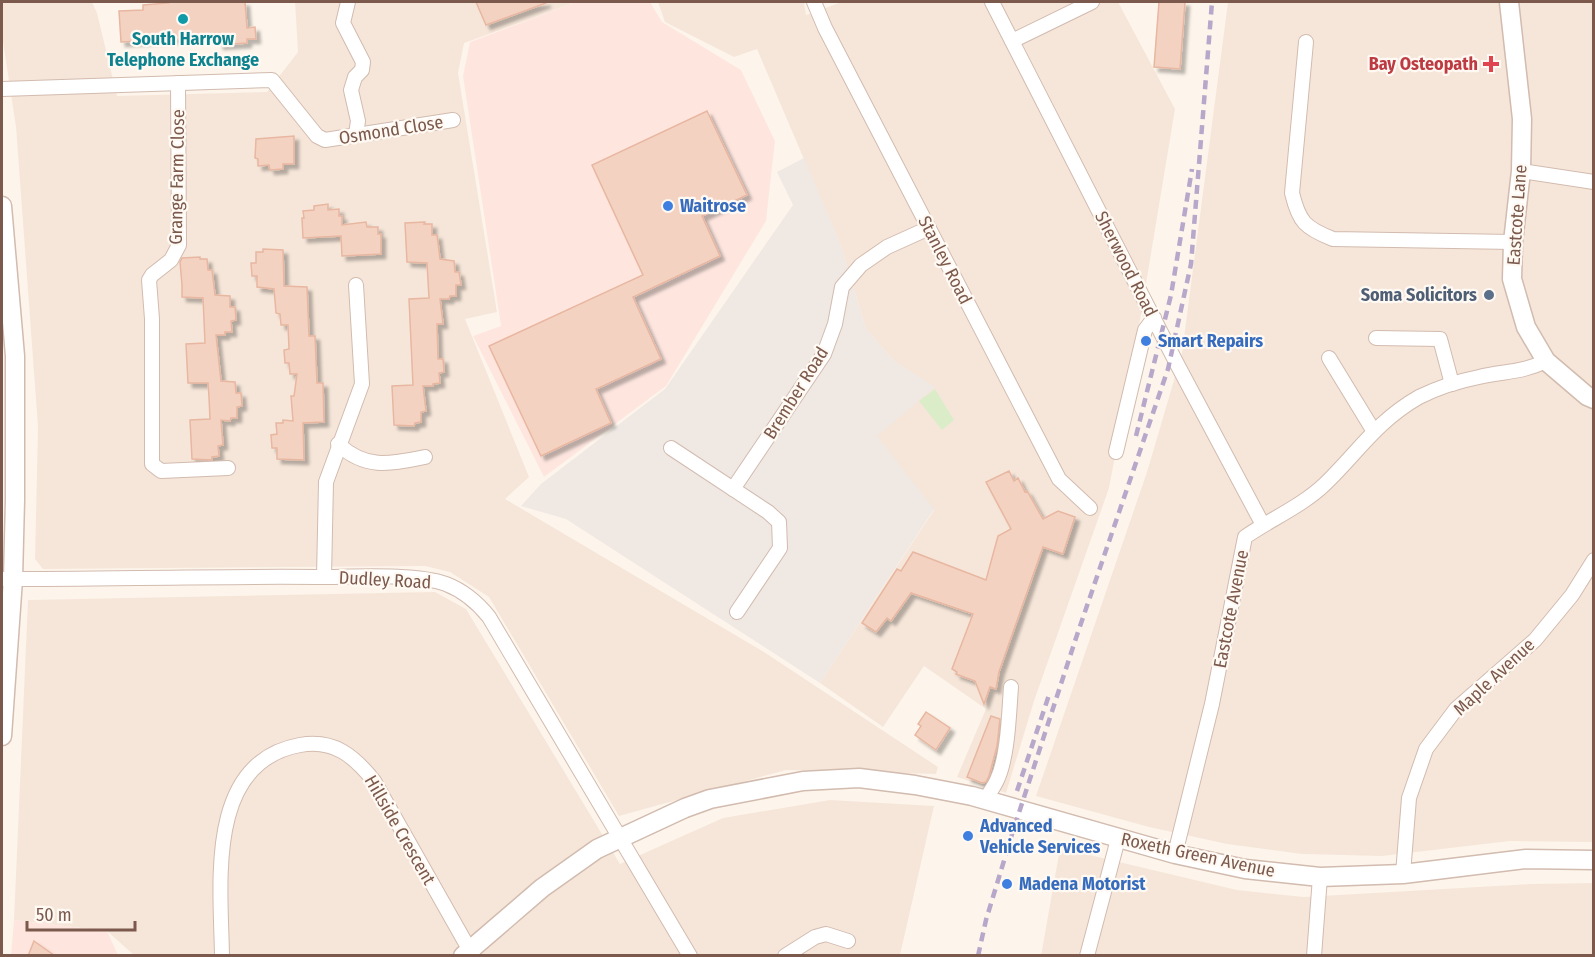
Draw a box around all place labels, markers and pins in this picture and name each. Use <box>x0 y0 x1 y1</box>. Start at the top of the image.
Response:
marker: South Harrow Telephone Exchange <box>176 12 190 26</box>
place label: South Harrow Telephone Exchange <box>107 28 259 71</box>
place label: Bay Osteopath <box>1369 53 1478 75</box>
marker: Bay Osteopath <box>1482 55 1500 73</box>
place label: Waitrose <box>680 195 746 217</box>
marker: Waitrose <box>661 199 675 213</box>
place label: Soma Solicitors <box>1361 284 1477 306</box>
marker: Soma Solicitors <box>1482 288 1496 302</box>
place label: Smart Repairs <box>1158 330 1263 352</box>
marker: Smart Repairs <box>1139 334 1153 348</box>
place label: Advanced Vehicle Services <box>979 815 1101 858</box>
marker: Advanced Vehicle Services <box>961 829 975 843</box>
place label: Madena Motorist <box>1019 873 1146 895</box>
marker: Madena Motorist <box>1000 877 1014 891</box>

